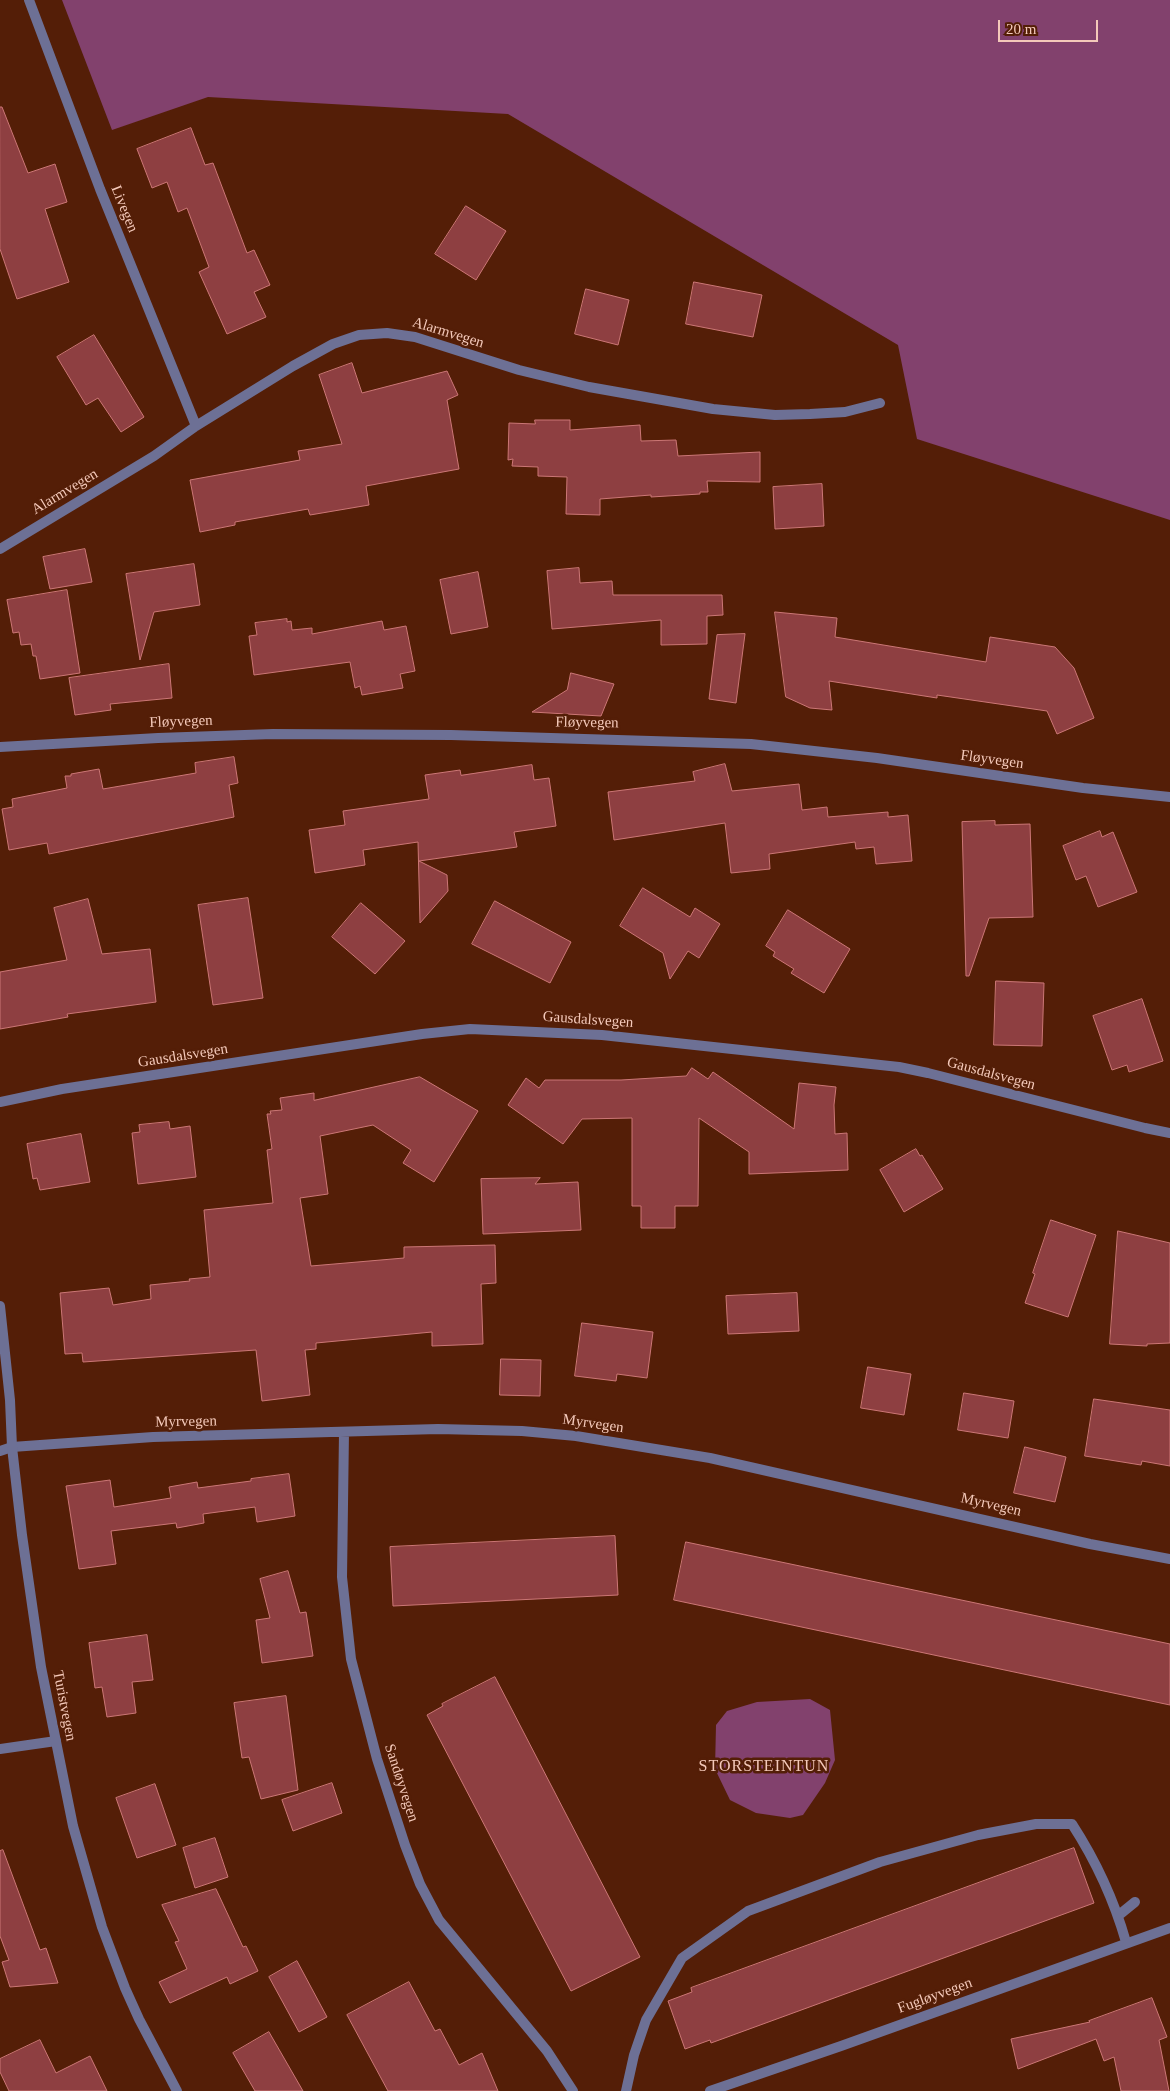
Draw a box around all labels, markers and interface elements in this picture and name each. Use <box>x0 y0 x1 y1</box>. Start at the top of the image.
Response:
scale bar <box>1000 10 1100 42</box>
text: 20 m <box>1006 21 1036 37</box>
street label: Livegen <box>106 183 142 235</box>
street label: Alarmvegen <box>410 314 486 352</box>
street label: Alarmvegen <box>29 465 101 519</box>
street label: Fløyvegen <box>149 712 213 732</box>
street label: Fløyvegen <box>555 713 619 733</box>
street label: Fløyvegen <box>959 747 1025 773</box>
street label: Gausdalsvegen <box>542 1008 634 1032</box>
street label: Gausdalsvegen <box>137 1040 229 1072</box>
street label: Gausdalsvegen <box>945 1054 1037 1094</box>
street label: Myrvegen <box>561 1411 625 1437</box>
street label: Myrvegen <box>155 1412 217 1432</box>
street label: Myrvegen <box>959 1489 1023 1521</box>
street label: Turistvegen <box>48 1669 80 1743</box>
street label: Sandøyvegen <box>380 1742 422 1824</box>
district label: STORSTEINTUN <box>697 1757 831 1777</box>
street label: Fugløyvegen <box>895 1974 975 2018</box>

